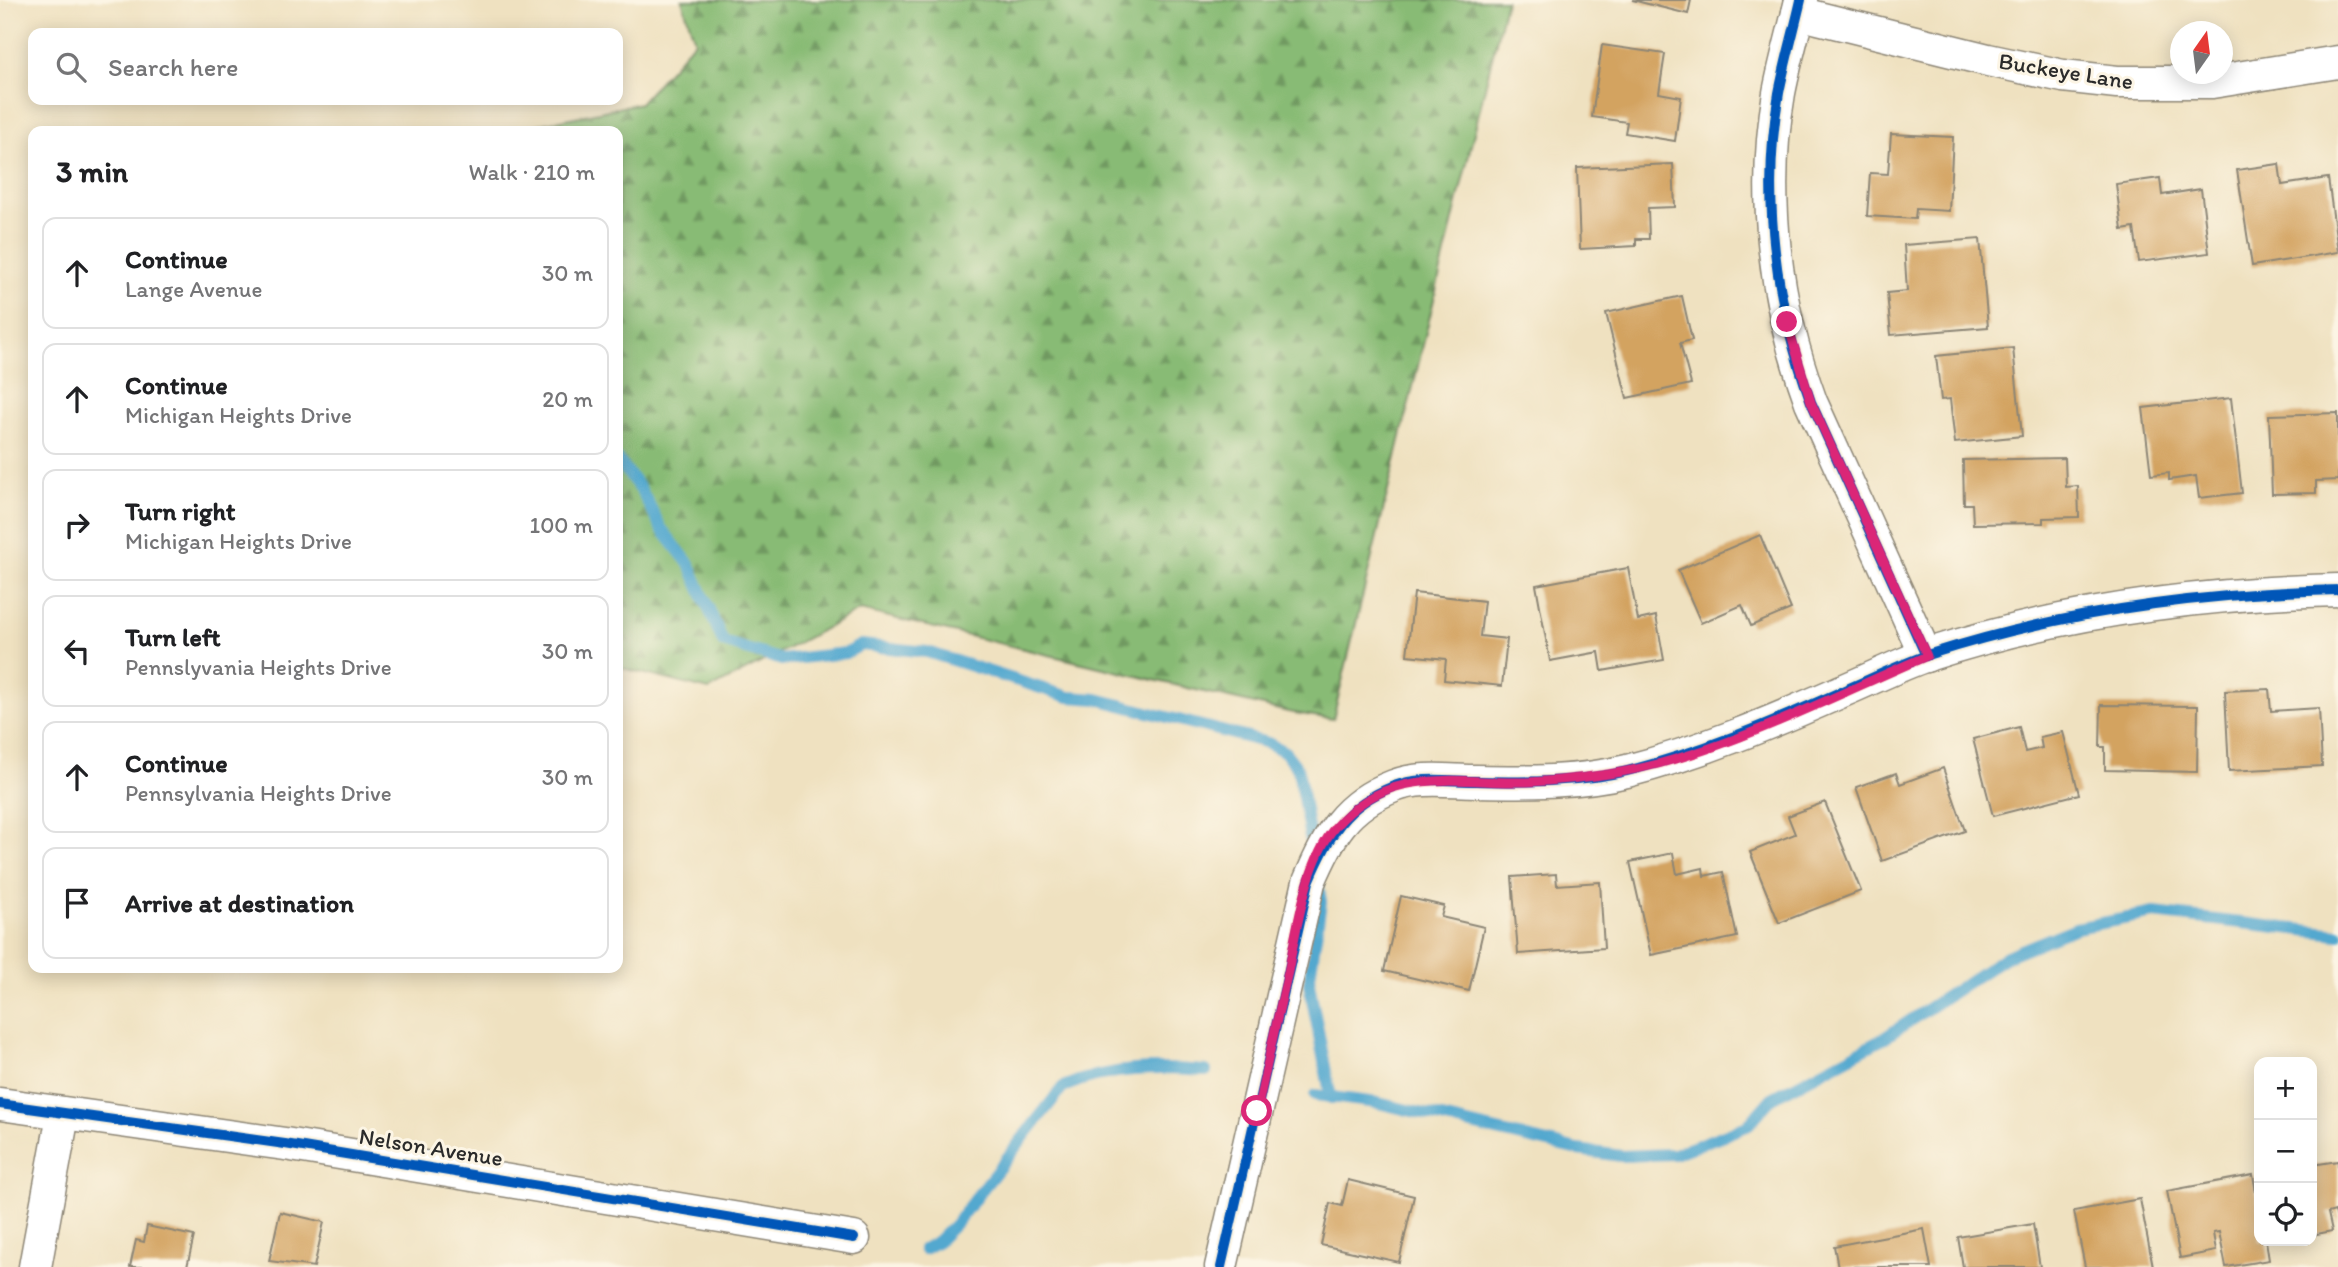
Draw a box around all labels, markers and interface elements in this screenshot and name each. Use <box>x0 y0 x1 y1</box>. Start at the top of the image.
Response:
north arrow <box>2170 21 2233 84</box>
search box <box>28 28 623 105</box>
street label: Buckeye Lane <box>1997 47 2135 95</box>
icon: search <box>52 48 90 86</box>
text: Search here <box>108 51 238 83</box>
text: 3 min <box>56 153 128 190</box>
text: Walk · 210 m <box>469 158 595 186</box>
text: Continue <box>125 243 228 275</box>
icon: ahead <box>58 254 96 292</box>
text: 30 m <box>542 259 593 287</box>
text: Lange Avenue <box>125 275 262 303</box>
route end <box>1771 306 1802 337</box>
text: Continue <box>125 369 228 401</box>
icon: ahead <box>58 380 96 418</box>
text: 20 m <box>542 385 593 413</box>
text: Michigan Heights Drive <box>125 401 352 429</box>
text: Turn right <box>125 495 236 527</box>
icon: right <box>58 506 96 544</box>
text: 100 m <box>529 511 593 539</box>
text: Michigan Heights Drive <box>125 527 352 555</box>
text: Turn left <box>125 621 221 653</box>
icon: left <box>58 632 96 670</box>
text: 30 m <box>542 637 593 665</box>
text: Pennslyvania Heights Drive <box>125 653 392 681</box>
text: Continue <box>125 747 228 779</box>
icon: ahead <box>58 758 96 796</box>
text: 30 m <box>542 763 593 791</box>
text: Pennsylvania Heights Drive <box>125 779 392 807</box>
icon: arrive <box>58 884 96 922</box>
text: Arrive at destination <box>125 887 354 919</box>
map controls <box>2254 1057 2317 1246</box>
button: + <box>2254 1057 2317 1120</box>
route start <box>1241 1095 1272 1126</box>
button: − <box>2254 1120 2317 1183</box>
street label: Nelson Avenue <box>357 1122 505 1172</box>
button: locate <box>2254 1183 2317 1246</box>

